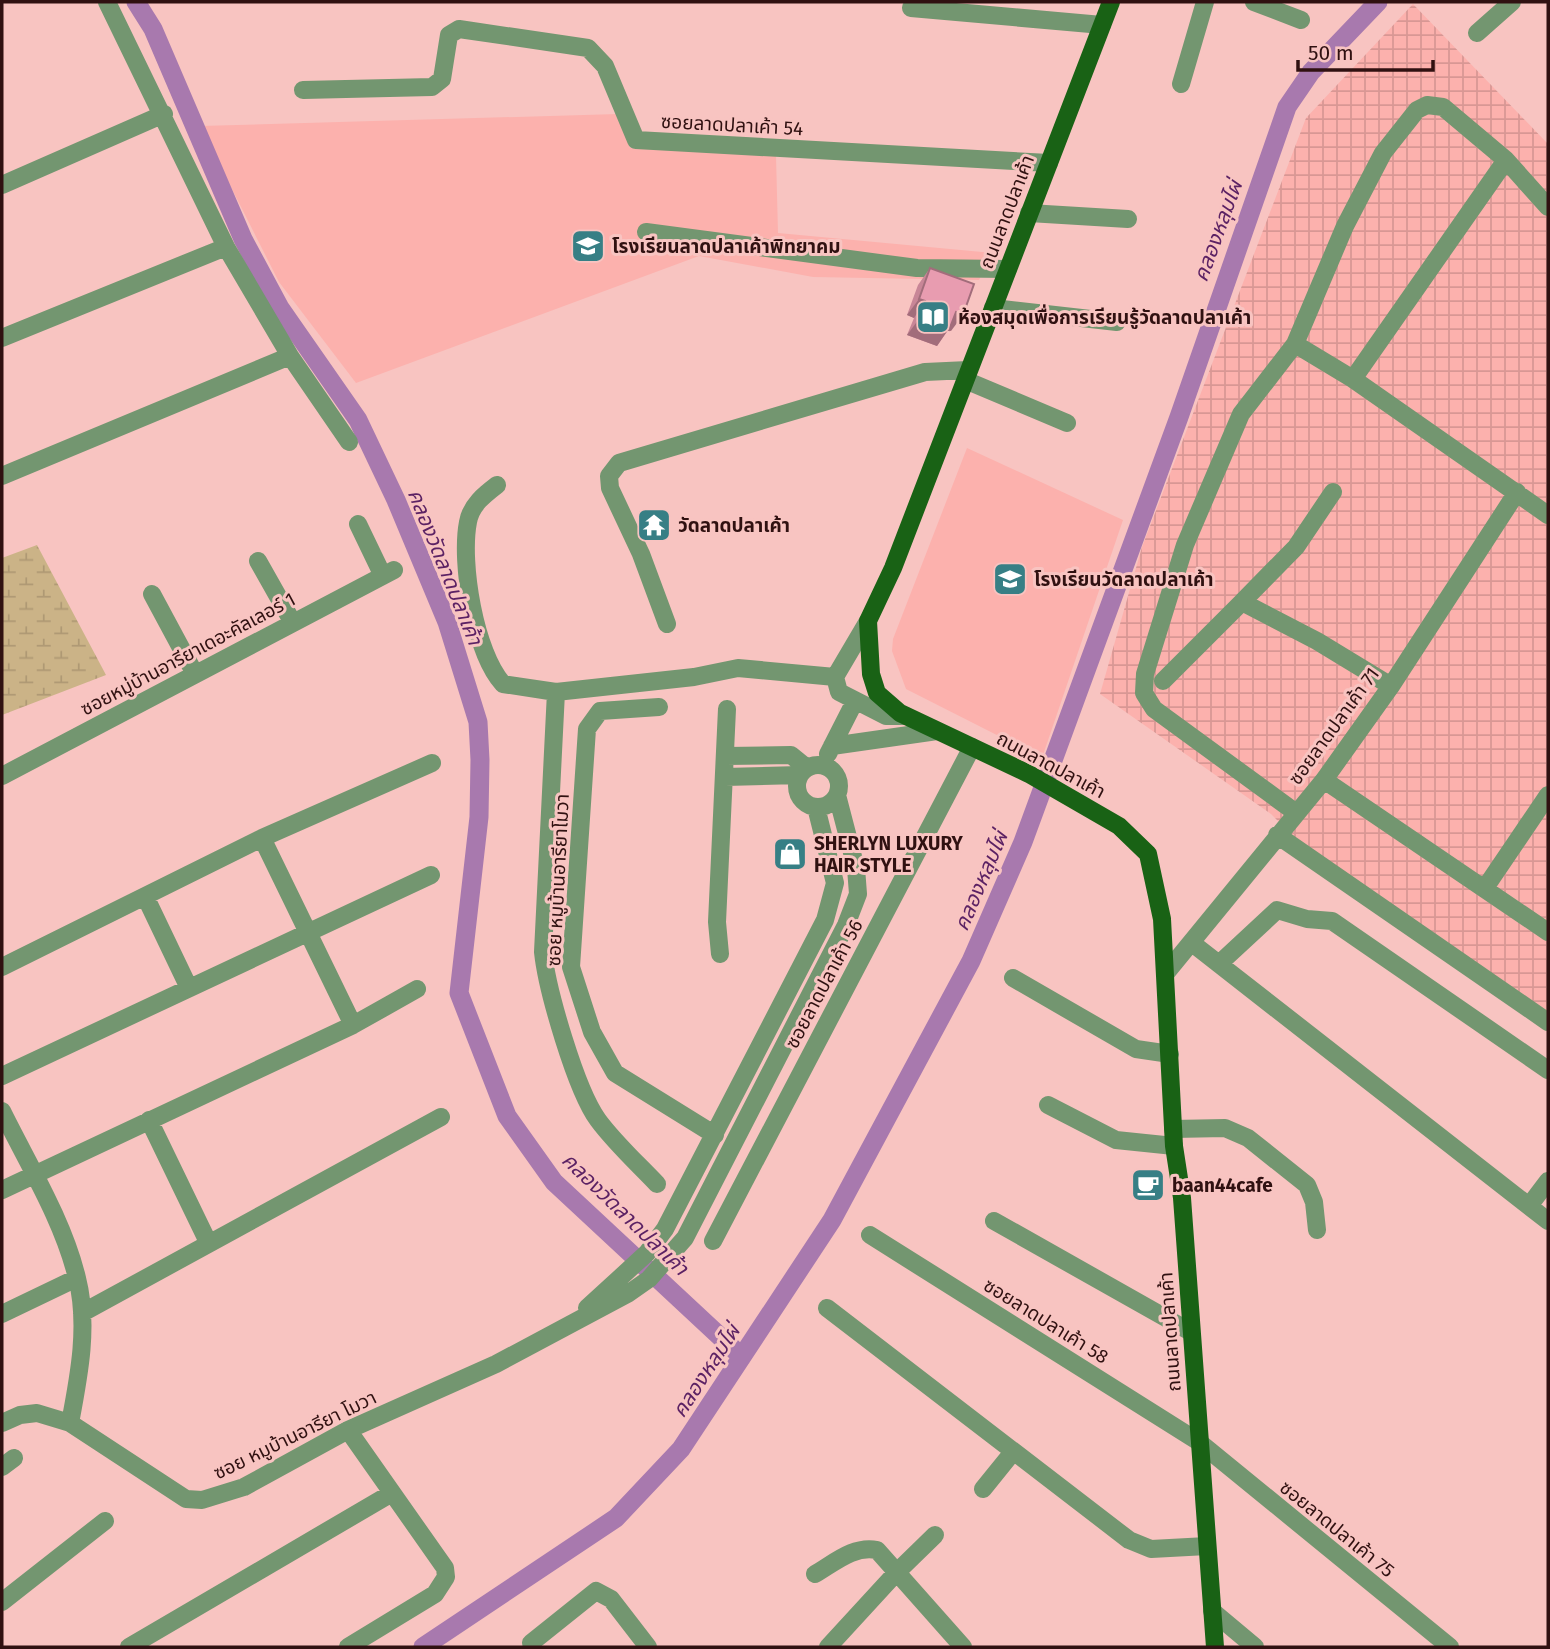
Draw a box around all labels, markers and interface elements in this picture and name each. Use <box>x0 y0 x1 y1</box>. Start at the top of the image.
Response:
scale bar <box>1298 28 1433 72</box>
text: 50 m <box>1308 40 1354 66</box>
street label: ซอยลาดปลาเค้า 54 <box>660 110 804 140</box>
street label: ถนนลาดปลาเค้า <box>975 152 1039 272</box>
water label: คลองหลุมไผ่ <box>1188 174 1249 285</box>
school or university icon: โรงเรียนลาดปลาเค้าพิทยาคม <box>569 227 607 265</box>
place label: โรงเรียนลาดปลาเค้าพิทยาคม <box>612 235 841 258</box>
library icon: ห้องสมุดเพื่อการเรียนรู้วัดลาดปลาเค้า <box>914 298 952 336</box>
place label: ห้องสมุดเพื่อการเรียนรู้วัดลาดปลาเค้า <box>958 304 1251 329</box>
water label: คลองวัดลาดปลาเค้า <box>402 485 489 650</box>
temple icon: วัดลาดปลาเค้า <box>635 506 673 544</box>
place label: วัดลาดปลาเค้า <box>678 514 790 537</box>
school or university icon: โรงเรียนวัดลาดปลาเค้า <box>991 560 1029 598</box>
place label: โรงเรียนวัดลาดปลาเค้า <box>1034 568 1214 591</box>
street label: ซอยหมู่บ้านอารียาเดอะคัลเลอร์ 1 <box>77 588 300 721</box>
street label: ซอยลาดปลาเค้า 71 <box>1284 663 1384 789</box>
street label: ถนนลาดปลาเค้า <box>993 727 1109 803</box>
street label: ซอย หมูบ้านอารียาโมวา <box>542 793 575 967</box>
water label: คลองหลุมไผ่ <box>948 825 1015 935</box>
place label: SHERLYN LUXURY HAIR STYLE <box>814 832 964 877</box>
shop icon: SHERLYN LUXURY HAIR STYLE <box>771 835 809 873</box>
street label: ซอยลาดปลาเค้า 56 <box>780 916 868 1052</box>
water label: คลองวัดลาดปลาเค้า <box>556 1147 695 1282</box>
cafe icon: baan44cafe <box>1129 1166 1167 1204</box>
place label: baan44cafe <box>1172 1174 1273 1197</box>
street label: ถนนลาดปลาเค้า <box>1154 1271 1186 1393</box>
street label: ซอยลาดปลาเค้า 58 <box>979 1273 1113 1369</box>
water label: คลองหลุมไผ่ <box>666 1317 747 1422</box>
street label: ซอย หมูบ้านอารียา โมวา <box>210 1386 380 1485</box>
street label: ซอยลาดปลาเค้า 75 <box>1275 1476 1399 1582</box>

